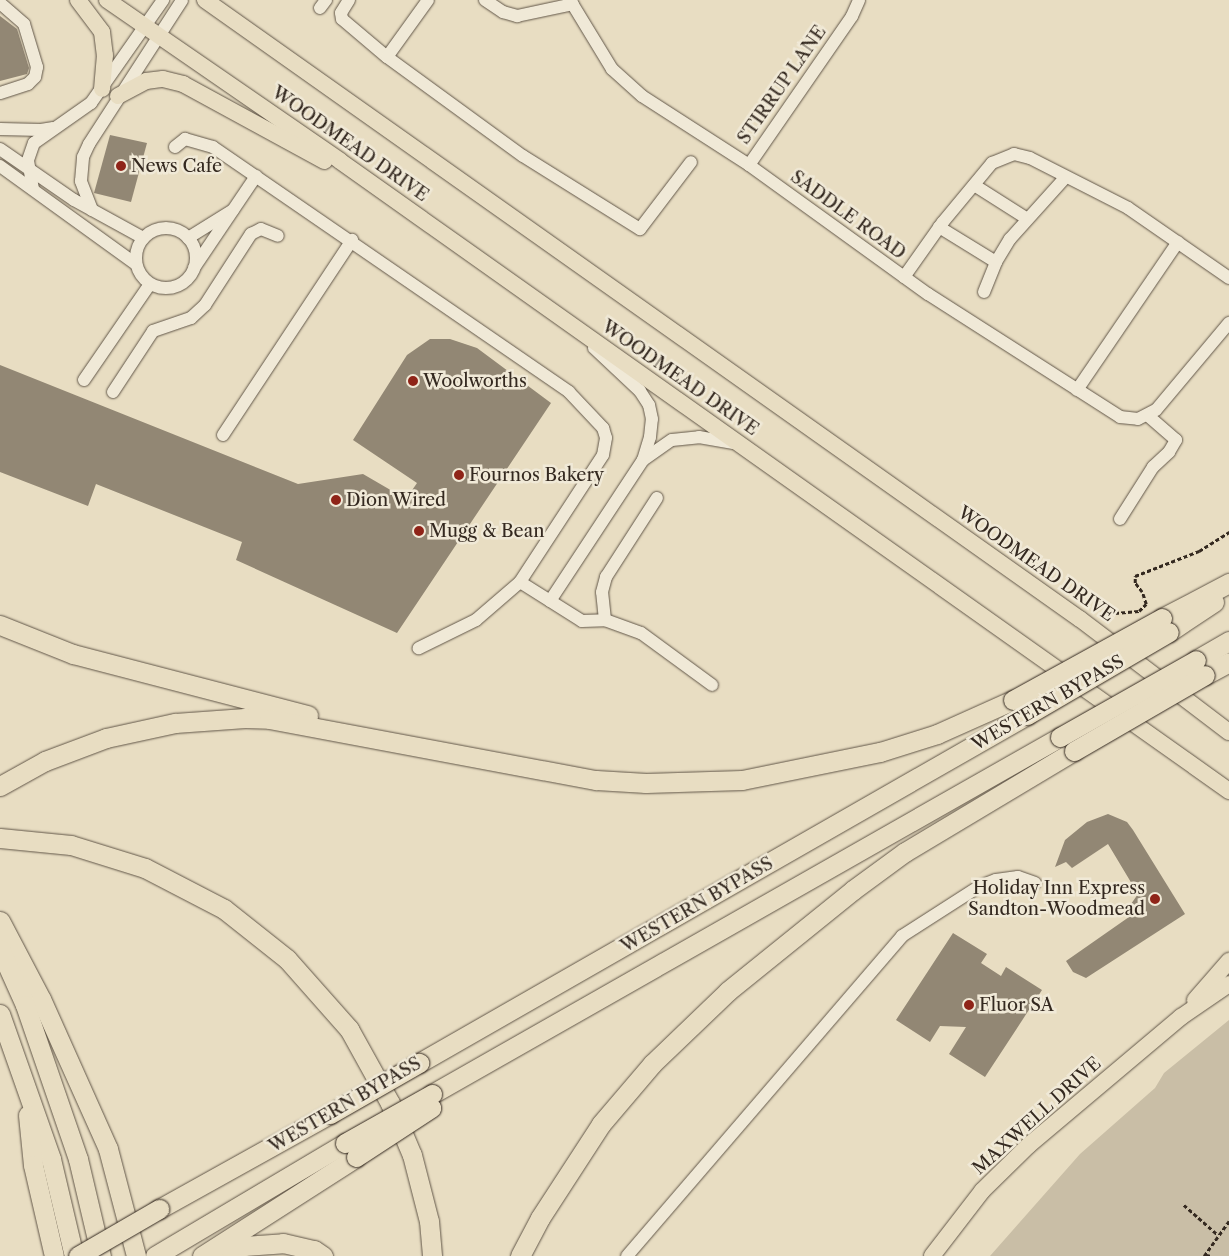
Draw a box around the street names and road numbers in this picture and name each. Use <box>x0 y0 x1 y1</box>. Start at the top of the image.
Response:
street label: STIRRUP LANE <box>733 21 831 149</box>
street label: WOODMEAD DRIVE <box>268 82 432 206</box>
street label: SADDLE ROAD <box>786 166 910 264</box>
street label: WOODMEAD DRIVE <box>598 316 762 440</box>
street label: WOODMEAD DRIVE <box>954 502 1118 626</box>
street label: WESTERN BYPASS <box>968 651 1128 755</box>
street label: WESTERN BYPASS <box>617 853 777 957</box>
street label: MAXWELL DRIVE <box>968 1052 1106 1180</box>
street label: WESTERN BYPASS <box>265 1053 425 1157</box>

